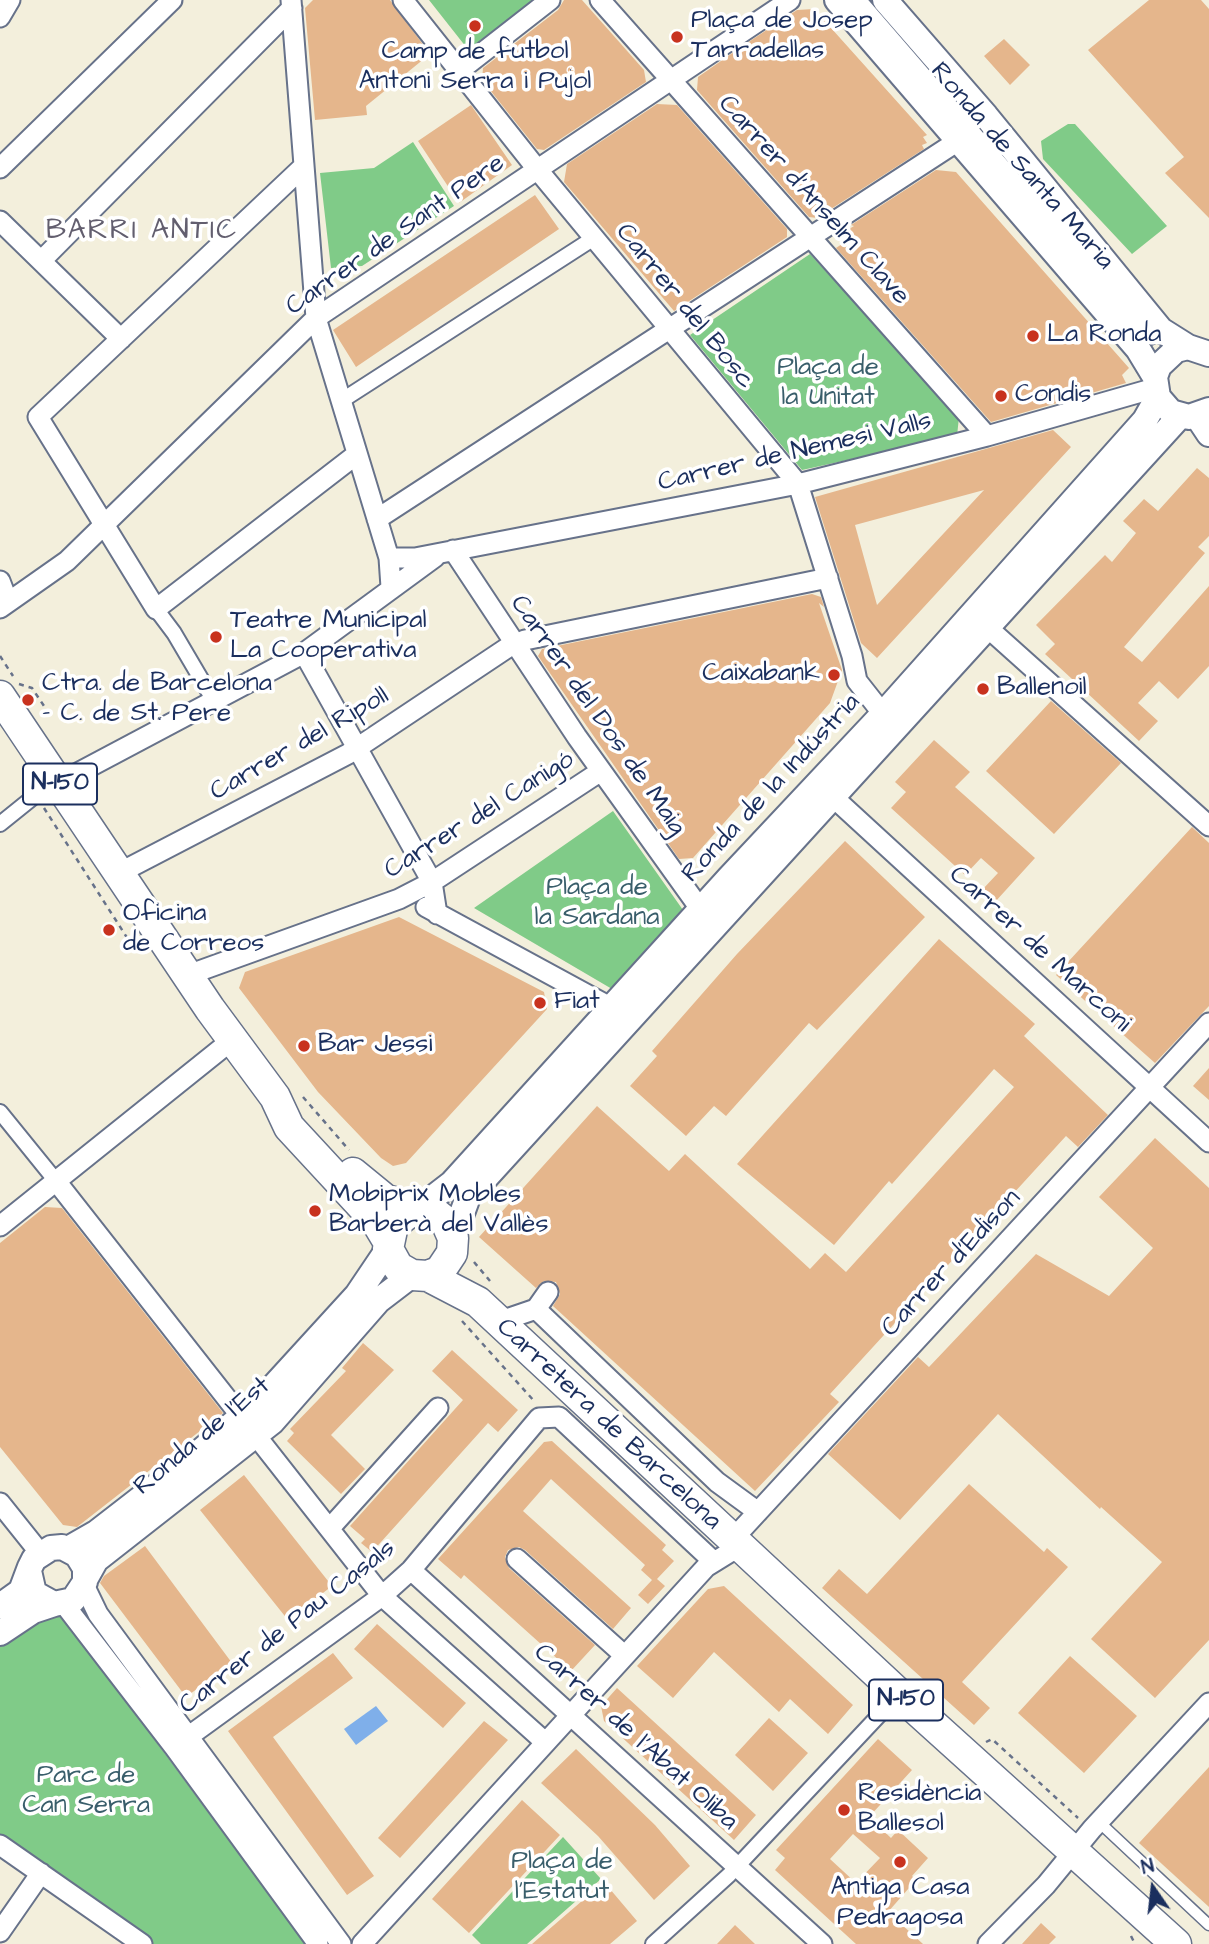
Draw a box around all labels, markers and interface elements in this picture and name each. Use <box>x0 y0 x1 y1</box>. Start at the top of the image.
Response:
place label: Plaça de Josep Tarradellas <box>691 6 873 68</box>
marker: Camp de futbol Antoni Serra i Pujol <box>467 18 483 34</box>
marker: Plaça de Josep Tarradellas <box>669 29 685 45</box>
place label: Camp de futbol Antoni Serra i Pujol <box>359 37 591 98</box>
street label: Ronda de Santa Maria <box>923 57 1119 277</box>
street label: Carrer d'Anselm Clave <box>711 90 915 312</box>
street label: Carrer de Sant Pere <box>281 149 511 323</box>
district label: BARRI ANTIC <box>47 215 237 249</box>
street label: Carrer del Bosc <box>608 218 760 396</box>
place label: La Ronda <box>1047 320 1161 352</box>
marker: La Ronda <box>1025 328 1041 344</box>
park label: Plaça de la Unitat <box>777 353 879 414</box>
place label: Condis <box>1015 380 1091 412</box>
marker: Condis <box>993 388 1009 404</box>
street label: Carrer de Nemesi Valls <box>655 406 935 500</box>
street label: Carrer del Dos de Maig <box>502 590 692 842</box>
place label: Teatre Municipal La Cooperativa <box>230 606 427 668</box>
marker: Teatre Municipal La Cooperativa <box>208 629 224 645</box>
place label: Caixabank <box>702 659 820 691</box>
marker: Caixabank <box>826 667 842 683</box>
place label: Ctra. de Barcelona - C. de St. Pere <box>42 669 272 730</box>
place label: Ballenoil <box>997 673 1087 705</box>
street label: Carrer del Ripoll <box>205 681 395 809</box>
marker: Ballenoil <box>975 681 991 697</box>
street label: Ronda de la Indústria <box>676 688 868 890</box>
marker: Ctra. de Barcelona - C. de St. Pere <box>20 692 36 708</box>
street label: Carrer del Canigó <box>379 745 581 887</box>
road number: N-150 <box>23 764 97 804</box>
street label: Carrer de Marconi <box>942 860 1136 1040</box>
park label: Plaça de la Sardana <box>535 873 659 934</box>
place label: Oficina de Correos <box>123 899 264 960</box>
marker: Oficina de Correos <box>101 922 117 938</box>
place label: Fiat <box>554 987 600 1019</box>
marker: Fiat <box>532 995 548 1011</box>
place label: Bar Jessi <box>318 1030 432 1062</box>
marker: Bar Jessi <box>296 1038 312 1054</box>
place label: Mobiprix Mobles Barberà del Vallès <box>329 1180 548 1242</box>
street label: Carrer d'Edison <box>876 1184 1028 1344</box>
marker: Mobiprix Mobles Barberà del Vallès <box>307 1203 323 1219</box>
street label: Carretera de Barcelona <box>489 1313 727 1537</box>
street label: Ronda de l'Est <box>129 1371 277 1503</box>
street label: Carrer de Pau Casals <box>174 1534 402 1722</box>
street label: Carrer de l'Abat Oliba <box>526 1638 744 1838</box>
road number: N-150 <box>869 1680 943 1720</box>
park label: Parc de Can Serra <box>22 1761 150 1823</box>
place label: Residència Ballesol <box>858 1779 982 1840</box>
marker: Residència Ballesol <box>836 1802 852 1818</box>
park label: Plaça de l'Estatut <box>511 1847 613 1909</box>
north arrow <box>1118 1853 1188 1923</box>
text: N <box>1139 1853 1157 1882</box>
marker: Antiga Casa Pedragosa <box>892 1854 908 1870</box>
place label: Antiga Casa Pedragosa <box>830 1873 970 1934</box>

